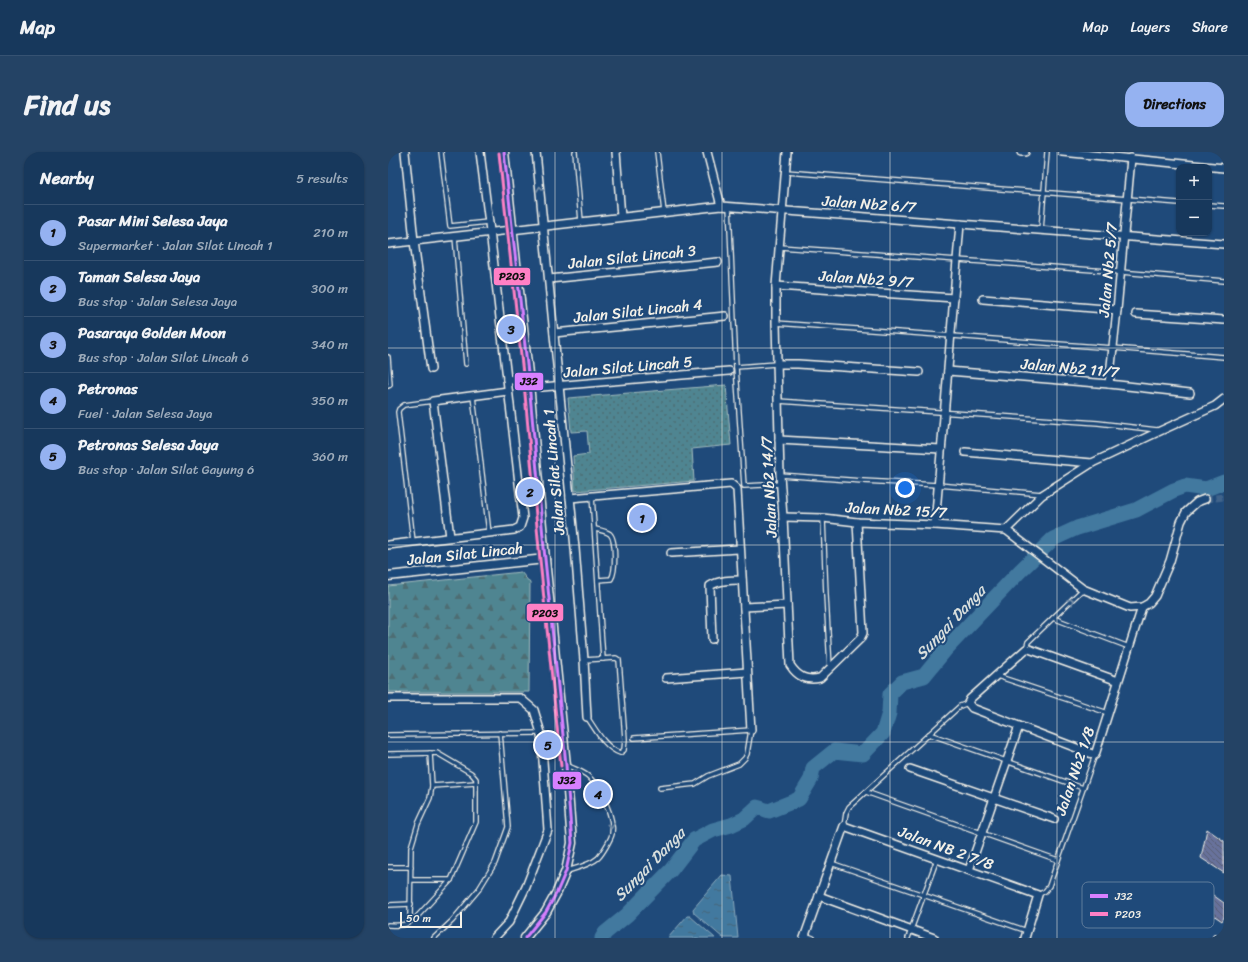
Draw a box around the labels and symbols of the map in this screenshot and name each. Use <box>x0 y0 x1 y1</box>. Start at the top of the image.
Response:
one-way arrow <box>536 186 545 192</box>
street label: Jalan Nb2 6/7 <box>820 188 918 220</box>
street label: Jalan Nb2 5/7 <box>1091 220 1125 319</box>
street label: Jalan Silat Lincah 3 <box>566 237 697 277</box>
street label: Jalan Nb2 9/7 <box>817 263 916 295</box>
line badge: P203 <box>493 267 531 286</box>
text: P203 <box>499 267 526 286</box>
street label: Jalan Silat Lincah 4 <box>571 291 704 331</box>
pin: 3 <box>498 314 524 344</box>
street label: Jalan Silat Lincah 5 <box>561 348 694 386</box>
street label: Jalan Nb2 11/7 <box>1019 351 1122 385</box>
line badge: J32 <box>514 372 544 391</box>
text: J32 <box>519 372 538 391</box>
street label: Jalan Silat Lincah 1 <box>536 408 573 537</box>
street label: Jalan Nb2 14/7 <box>753 434 785 539</box>
pin: 2 <box>517 477 543 507</box>
your location <box>895 478 915 498</box>
street label: Jalan Nb2 15/7 <box>844 494 949 526</box>
pin: 1 <box>629 503 655 533</box>
street label: Jalan Silat Lincah <box>405 535 524 573</box>
water label: Sungai Danga <box>908 577 994 667</box>
one-way arrow <box>1066 598 1074 605</box>
line badge: P203 <box>526 603 564 622</box>
text: P203 <box>532 604 559 623</box>
street label: Jalan Nb2 1/8 <box>1047 723 1102 820</box>
pin: 5 <box>535 730 561 760</box>
line badge: J32 <box>552 771 582 790</box>
text: J32 <box>557 771 576 790</box>
pin: 4 <box>585 779 611 809</box>
street label: Jalan NB 2 7/8 <box>894 818 997 877</box>
water label: Sungai Danga <box>606 819 694 908</box>
one-way arrow <box>607 823 616 829</box>
legend <box>1082 882 1214 928</box>
text: J32 <box>1114 887 1133 906</box>
text: P203 <box>1115 905 1141 924</box>
scale bar <box>400 910 462 929</box>

